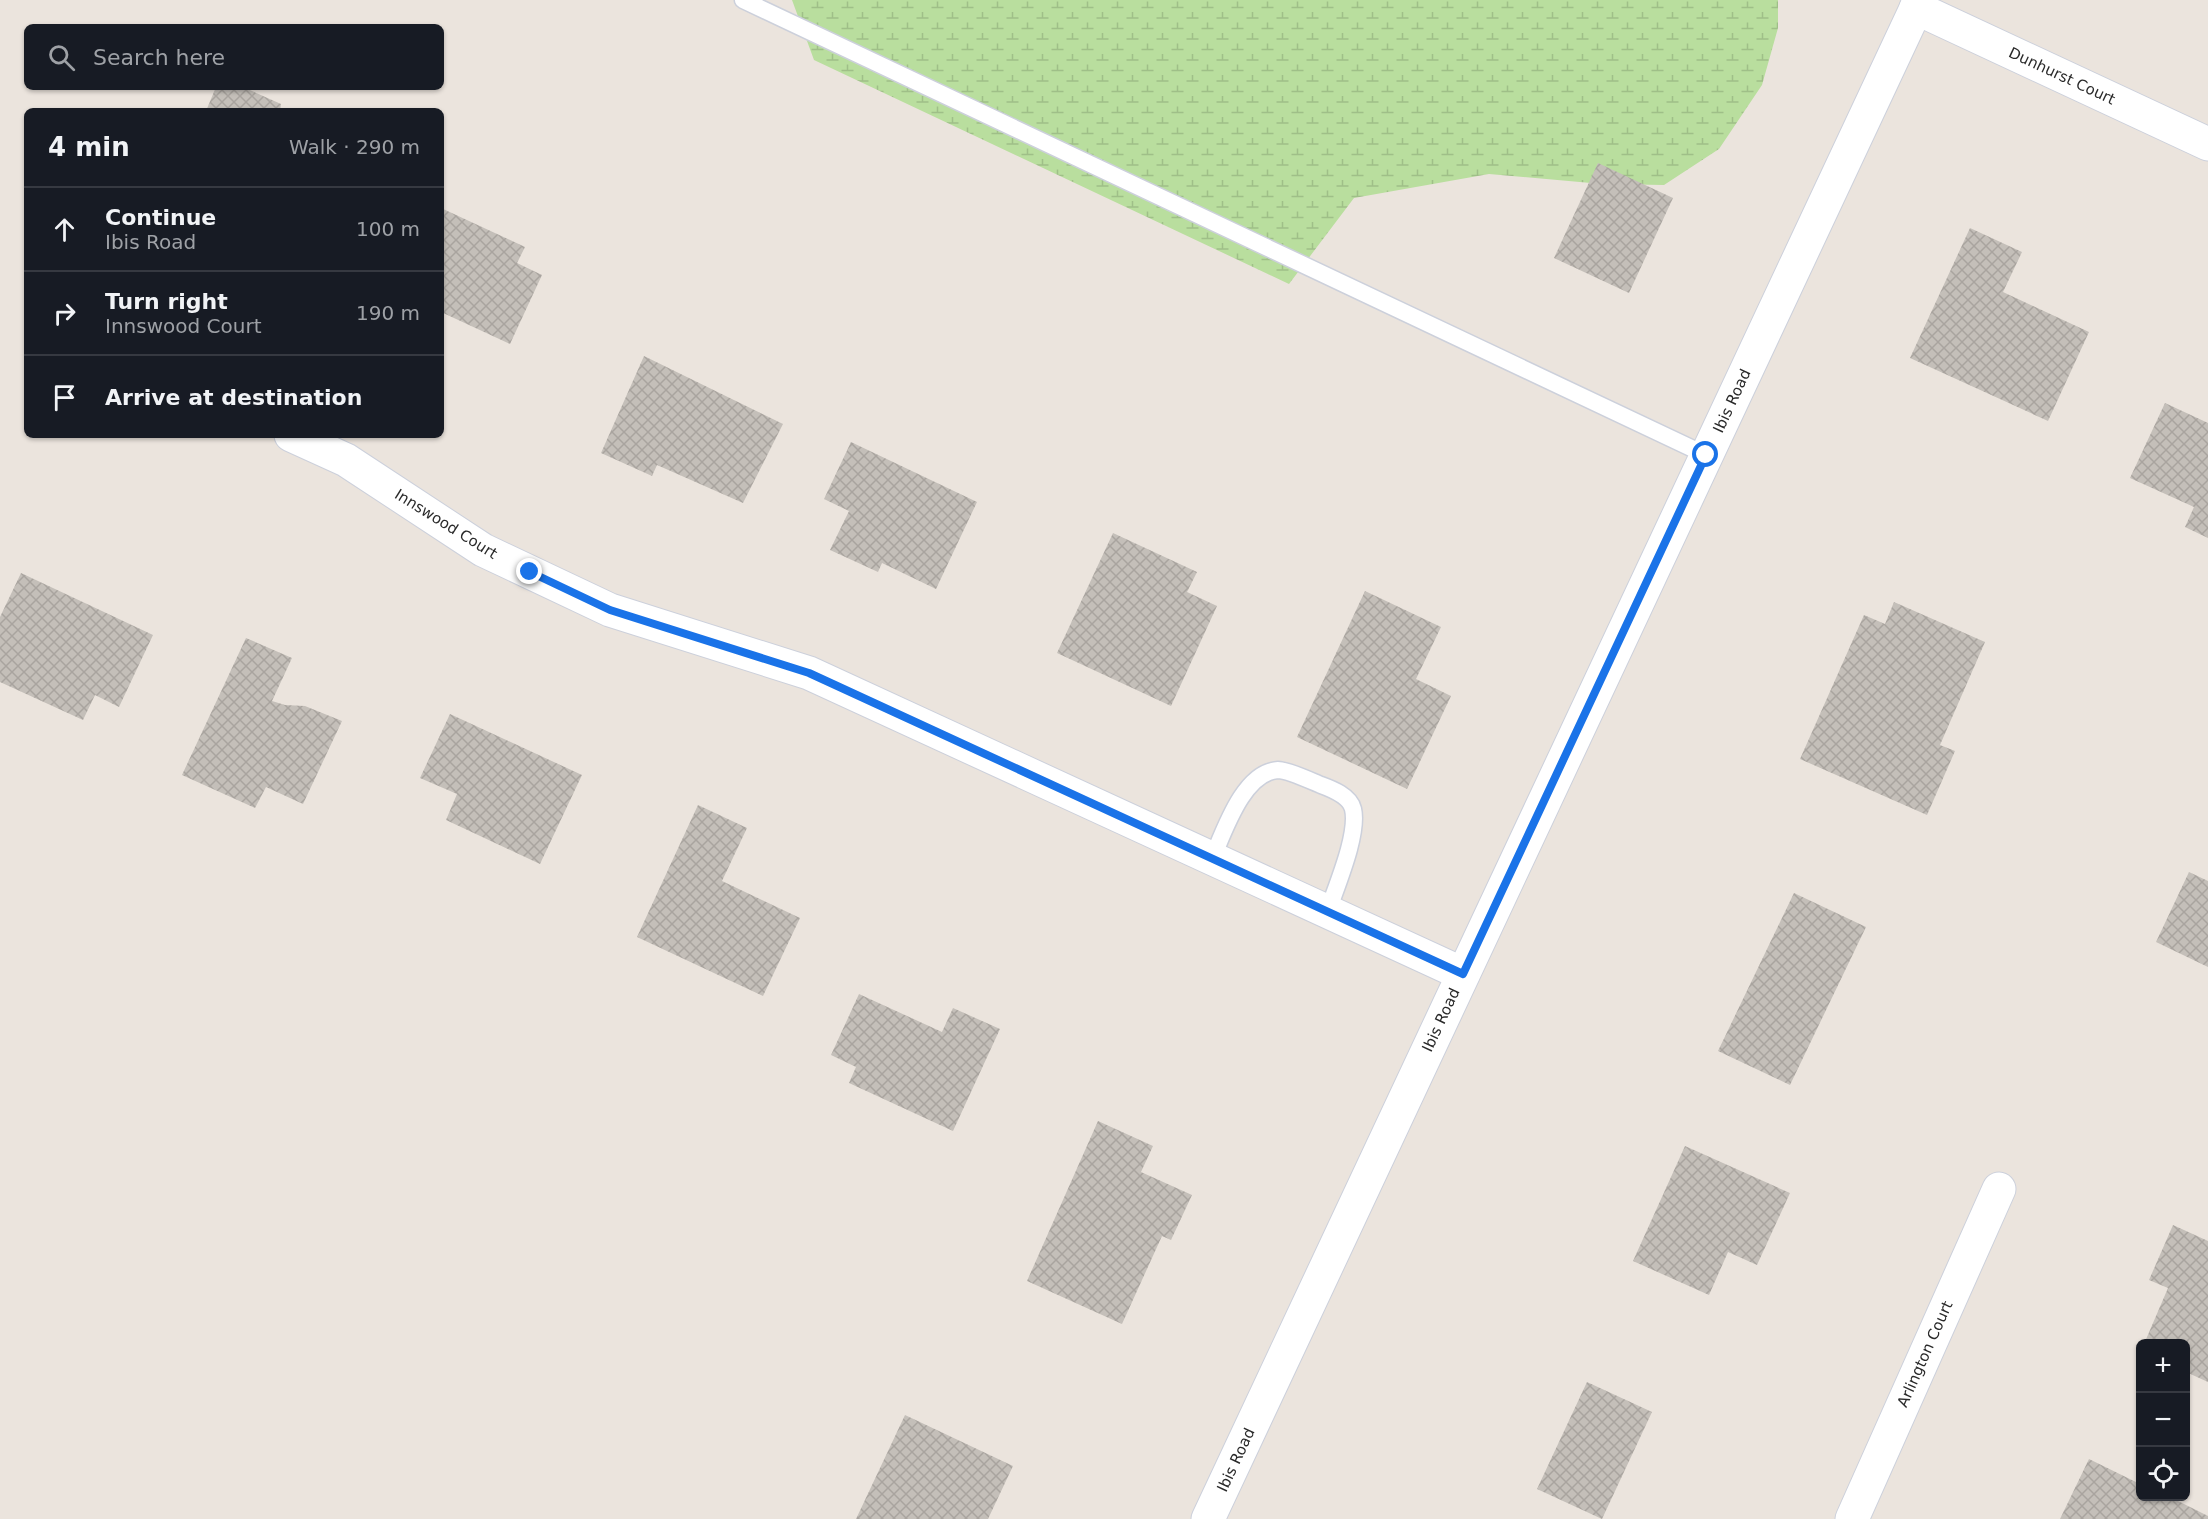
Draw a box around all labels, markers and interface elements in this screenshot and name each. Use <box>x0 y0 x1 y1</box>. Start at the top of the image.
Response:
search box <box>24 24 444 90</box>
icon: search <box>45 41 78 74</box>
street label: Dunhurst Court <box>2006 43 2118 109</box>
text: Search here <box>93 45 225 70</box>
text: 4 min <box>48 132 130 162</box>
text: Walk · 290 m <box>289 135 420 159</box>
text: Continue <box>105 205 216 230</box>
icon: ahead <box>48 213 81 246</box>
text: 100 m <box>356 217 420 241</box>
text: Ibis Road <box>105 230 196 254</box>
text: Turn right <box>105 289 228 314</box>
icon: right <box>48 297 81 330</box>
text: 190 m <box>356 301 420 325</box>
text: Innswood Court <box>105 314 262 338</box>
street label: Ibis Road <box>1709 366 1755 436</box>
icon: arrive <box>48 381 81 414</box>
text: Arrive at destination <box>105 385 362 410</box>
route start <box>1692 441 1718 467</box>
street label: Innswood Court <box>391 485 501 563</box>
route end <box>516 558 542 584</box>
street label: Ibis Road <box>1418 985 1464 1055</box>
street label: Arlington Court <box>1894 1298 1957 1410</box>
map controls <box>2136 1339 2190 1501</box>
button: + <box>2136 1339 2190 1393</box>
button: − <box>2136 1393 2190 1447</box>
street label: Ibis Road <box>1213 1425 1259 1495</box>
button: locate <box>2136 1447 2190 1501</box>

